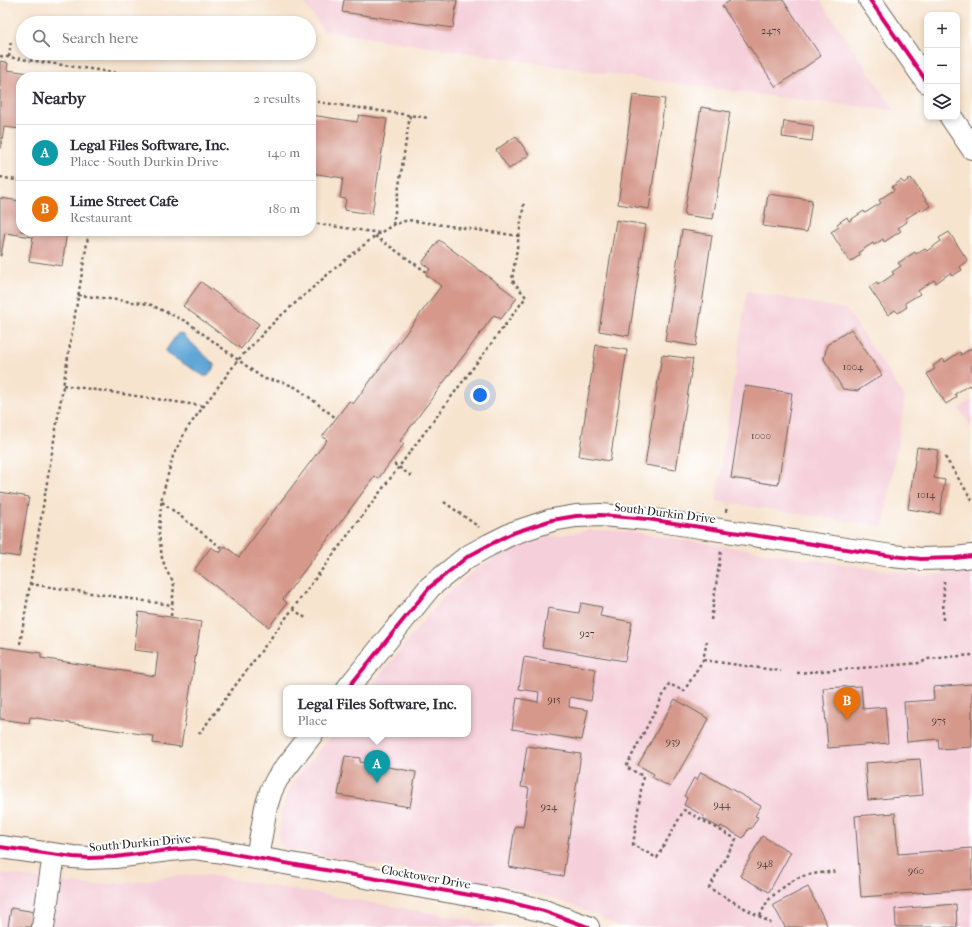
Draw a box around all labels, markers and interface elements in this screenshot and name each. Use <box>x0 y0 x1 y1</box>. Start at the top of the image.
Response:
map controls <box>924 12 960 120</box>
button: + <box>924 12 960 48</box>
search box <box>16 16 316 60</box>
house number: 2475 <box>761 25 781 37</box>
icon: search <box>30 27 52 49</box>
text: Search here <box>62 29 138 47</box>
button: − <box>924 48 960 84</box>
button: layers <box>924 84 960 120</box>
text: Nearby <box>32 88 86 108</box>
text: 2 results <box>254 91 300 106</box>
text: Legal Files Software, Inc. <box>70 136 229 154</box>
text: A <box>41 145 49 160</box>
text: 140 m <box>267 145 300 160</box>
text: Place · South Durkin Drive <box>70 154 218 169</box>
text: Lime Street Cafe <box>70 192 178 210</box>
text: B <box>41 201 49 216</box>
text: 180 m <box>268 201 300 216</box>
text: Restaurant <box>70 210 132 225</box>
house number: 1004 <box>843 361 864 373</box>
your location <box>470 385 490 405</box>
house number: 1000 <box>751 430 771 442</box>
house number: 1014 <box>917 489 936 501</box>
street label: South Durkin Drive <box>614 500 717 526</box>
house number: 927 <box>579 628 595 640</box>
popup <box>283 685 471 737</box>
pin: B <box>834 687 860 720</box>
house number: 915 <box>547 694 561 706</box>
text: Legal Files Software, Inc. <box>297 695 457 713</box>
text: Place <box>297 713 327 728</box>
house number: 975 <box>932 715 946 727</box>
house number: 939 <box>666 736 680 748</box>
pin: A <box>364 750 390 783</box>
house number: 944 <box>713 799 732 811</box>
house number: 924 <box>541 801 558 813</box>
street label: South Durkin Drive <box>89 832 192 854</box>
house number: 948 <box>757 858 773 870</box>
street label: Clocktower Drive <box>380 862 472 892</box>
house number: 960 <box>908 865 924 877</box>

